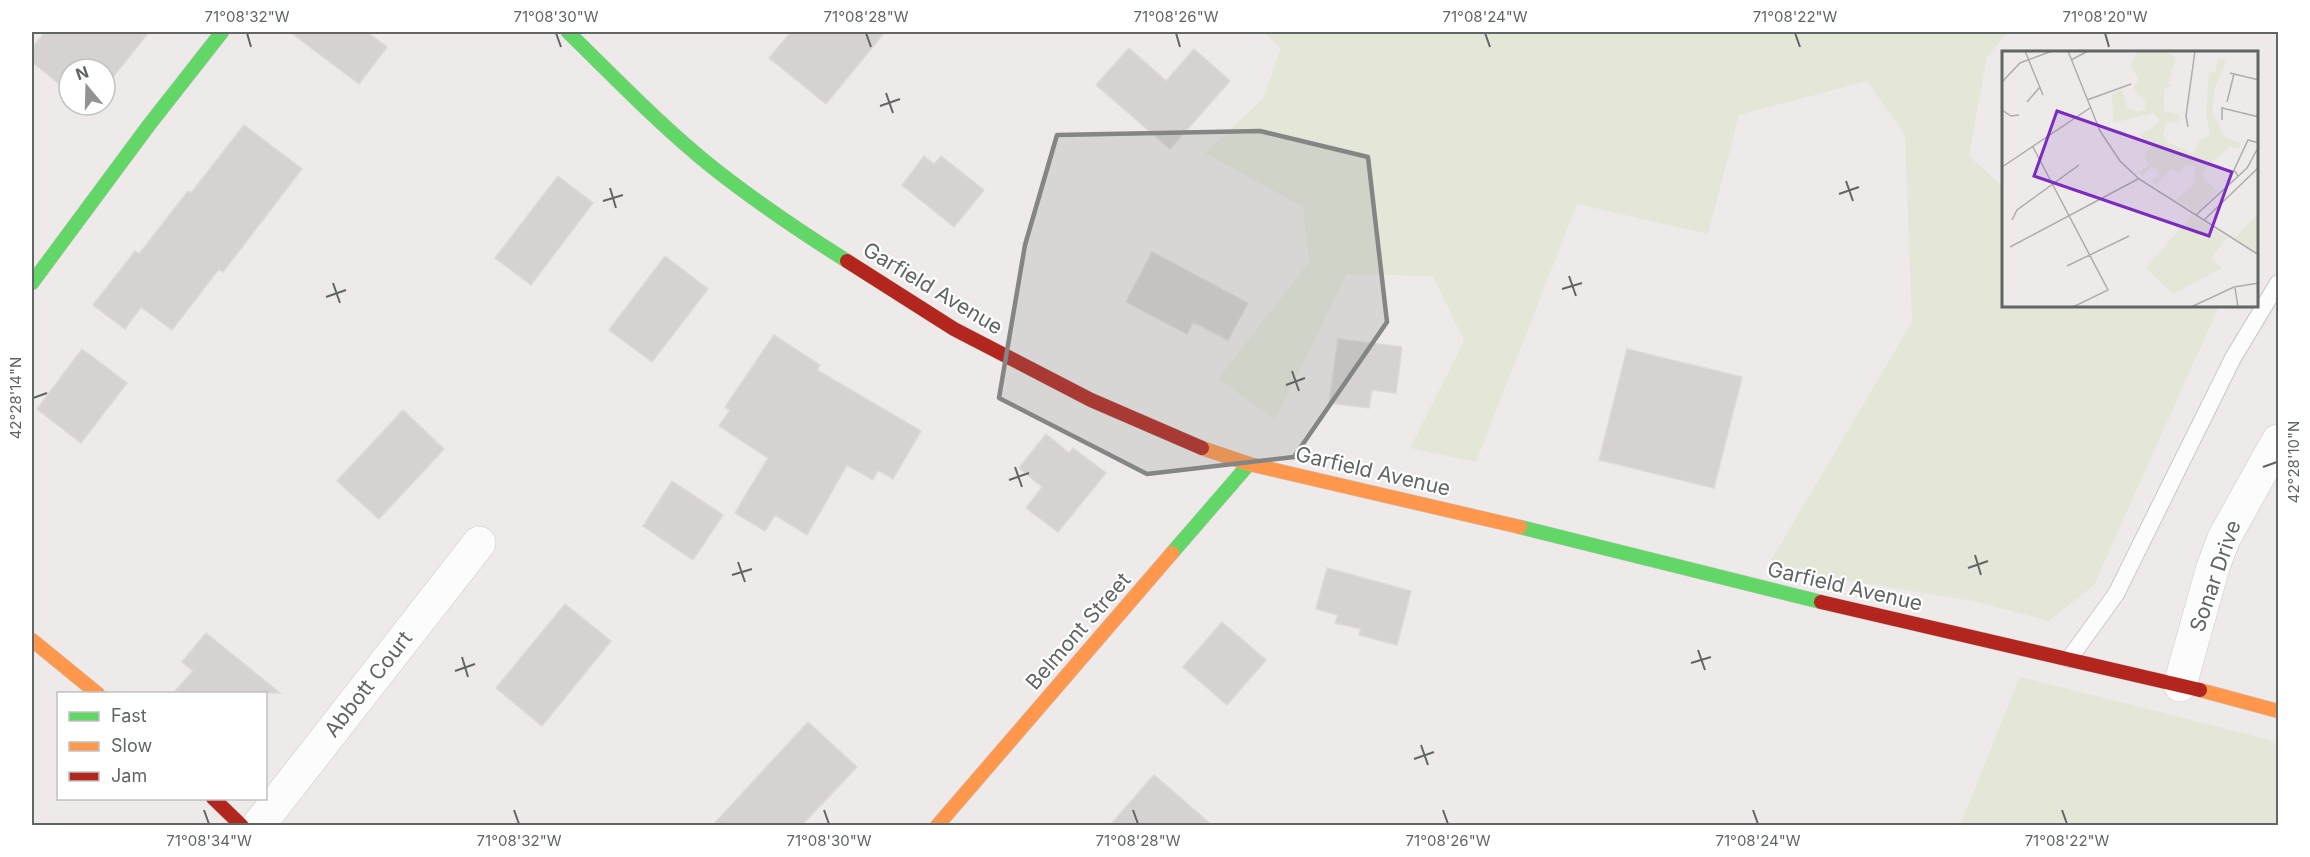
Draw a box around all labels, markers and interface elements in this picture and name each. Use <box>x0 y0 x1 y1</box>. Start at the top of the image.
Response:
text: 71°08'32"W <box>205 7 290 26</box>
text: 71°08'30"W <box>513 7 599 26</box>
text: 71°08'28"W <box>824 7 909 26</box>
text: 71°08'26"W <box>1134 7 1219 26</box>
text: 71°08'24"W <box>1442 7 1528 26</box>
text: 71°08'22"W <box>1753 7 1838 26</box>
text: 71°08'20"W <box>2062 7 2148 26</box>
inset map <box>2002 51 2259 308</box>
north arrow <box>57 57 117 117</box>
text: N <box>73 61 91 84</box>
street label: Garfield Avenue <box>859 236 1007 340</box>
text: 42°28'14"N <box>6 357 25 439</box>
text: 42°28'10"N <box>2284 421 2303 503</box>
street label: Garfield Avenue <box>1293 441 1453 501</box>
street label: Sonar Drive <box>2184 517 2246 635</box>
street label: Garfield Avenue <box>1765 556 1925 616</box>
street label: Belmont Street <box>1021 567 1136 694</box>
street label: Abbott Court <box>319 626 417 742</box>
legend <box>57 692 267 800</box>
text: Fast <box>111 705 147 726</box>
text: Slow <box>111 735 152 756</box>
text: Jam <box>111 765 147 786</box>
text: 71°08'34"W <box>166 831 252 850</box>
text: 71°08'32"W <box>477 831 562 850</box>
text: 71°08'30"W <box>786 831 872 850</box>
text: 71°08'28"W <box>1096 831 1181 850</box>
text: 71°08'26"W <box>1406 831 1491 850</box>
text: 71°08'24"W <box>1715 831 1801 850</box>
text: 71°08'22"W <box>2025 831 2110 850</box>

